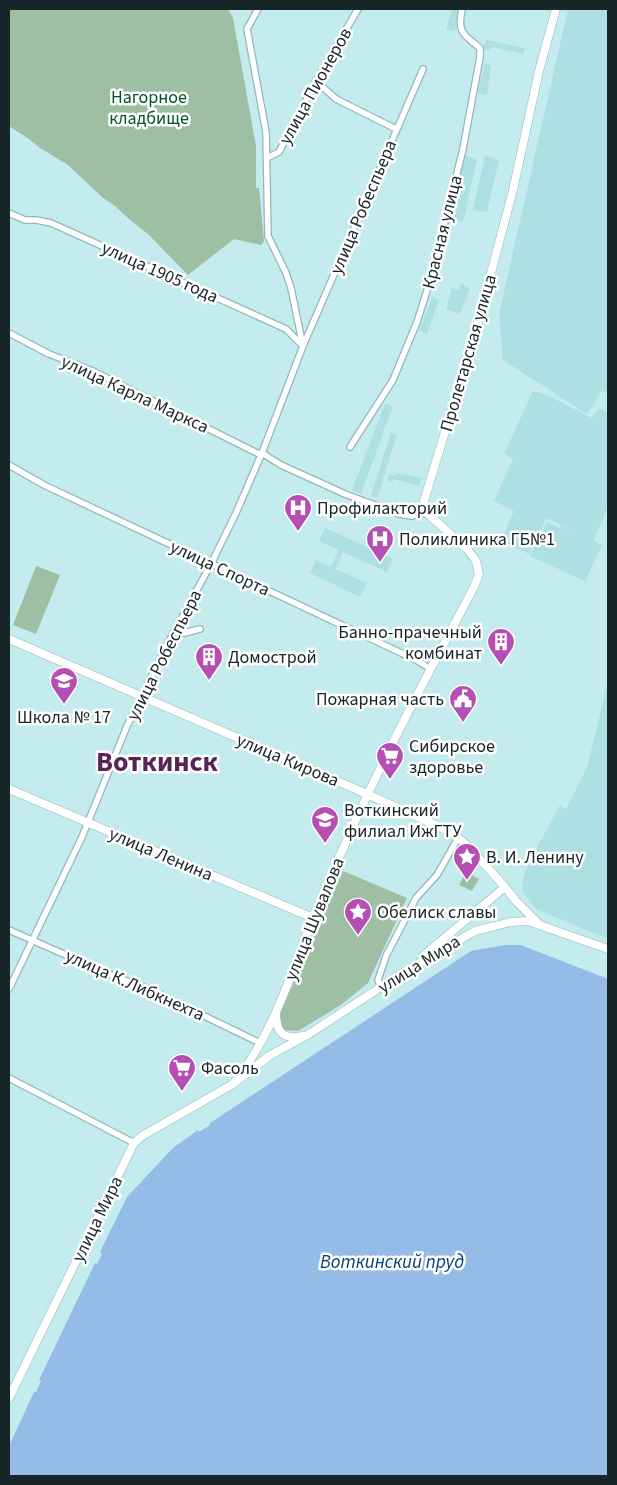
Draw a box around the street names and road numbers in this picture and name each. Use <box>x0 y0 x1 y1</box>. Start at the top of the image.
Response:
street label: улица Пионеров <box>273 23 358 149</box>
street label: улица Робеспьера <box>324 136 403 278</box>
street label: Красная улица <box>416 172 469 292</box>
street label: улица 1905 года <box>97 236 222 309</box>
street label: Пролетарская улица <box>434 271 503 435</box>
street label: улица Карла Маркса <box>57 349 213 440</box>
street label: улица Спорта <box>166 534 274 602</box>
street label: улица Робеспьера <box>121 586 208 725</box>
street label: улица Кирова <box>233 728 343 793</box>
street label: улица Ленина <box>105 821 217 888</box>
street label: улица Шувалова <box>278 854 351 984</box>
street label: улица Мира <box>373 929 465 1000</box>
street label: улица К.Либкнехта <box>61 944 208 1027</box>
street label: улица Мира <box>66 1172 129 1266</box>

